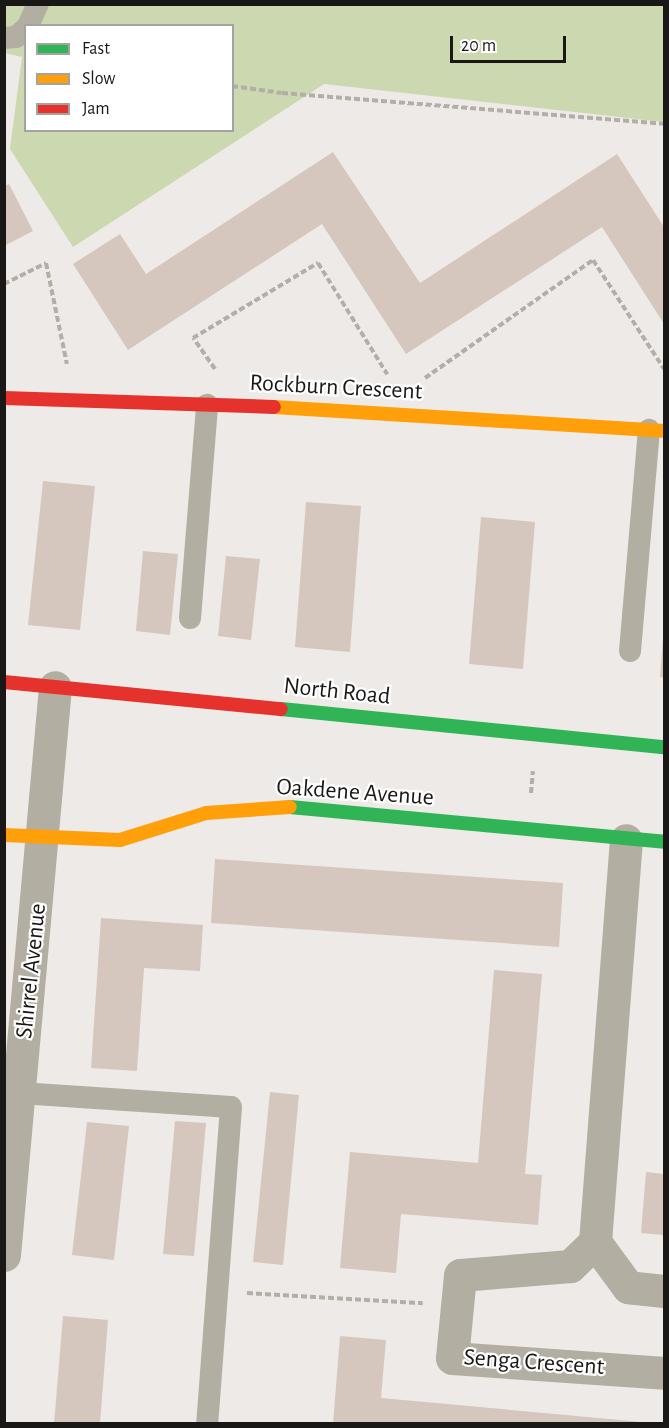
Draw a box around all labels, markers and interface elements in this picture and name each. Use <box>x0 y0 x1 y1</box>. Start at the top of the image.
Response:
legend <box>24 24 234 132</box>
scale bar <box>453 24 568 62</box>
text: 20 m <box>461 37 496 55</box>
text: Fast <box>82 40 110 58</box>
text: Slow <box>82 70 115 88</box>
text: Jam <box>82 100 110 118</box>
street label: Rockburn Crescent <box>249 369 423 407</box>
street label: North Road <box>282 672 392 712</box>
street label: Oakdene Avenue <box>275 773 435 813</box>
street label: Shirrel Avenue <box>11 902 53 1040</box>
street label: Senga Crescent <box>463 1344 605 1382</box>

